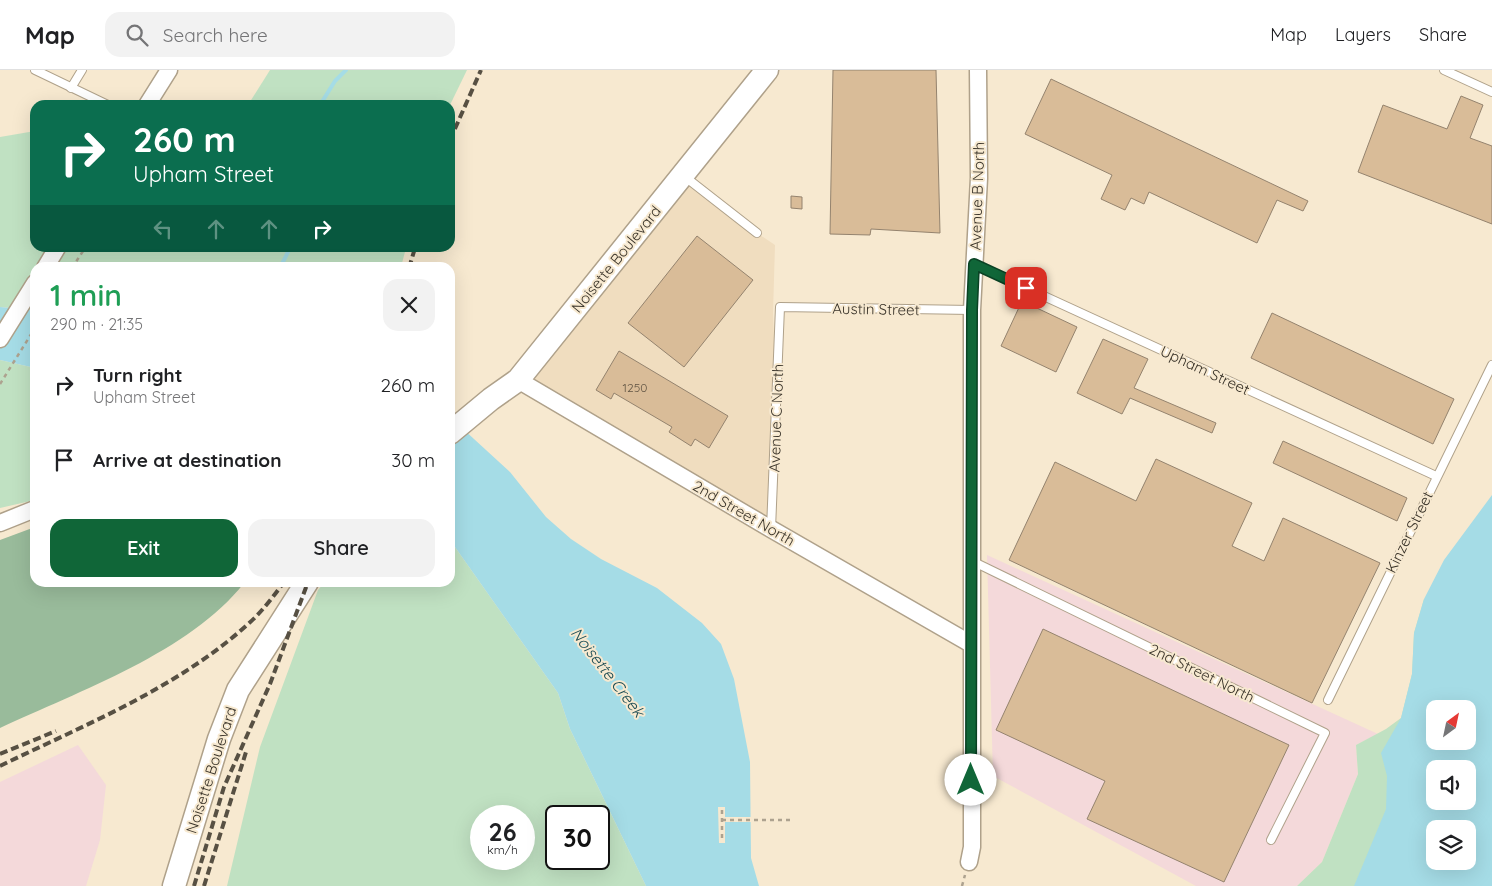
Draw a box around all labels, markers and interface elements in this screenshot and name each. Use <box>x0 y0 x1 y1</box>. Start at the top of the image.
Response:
search box <box>105 12 455 57</box>
text: Map <box>25 20 75 50</box>
icon: search <box>123 21 151 49</box>
text: Search here <box>163 23 268 47</box>
text: Map <box>1270 23 1307 46</box>
text: Layers <box>1335 23 1391 46</box>
text: Share <box>1419 23 1467 46</box>
text: 260 m <box>133 117 236 161</box>
icon: right <box>50 120 115 185</box>
street label: Avenue B North <box>966 141 988 251</box>
text: Upham Street <box>133 160 274 188</box>
street label: Noisette Boulevard <box>567 202 665 316</box>
icon: left <box>149 215 177 243</box>
icon: ahead <box>202 215 230 243</box>
icon: ahead <box>255 215 283 243</box>
icon: right <box>308 215 336 243</box>
pin <box>1005 267 1047 309</box>
icon: arrive <box>1012 274 1040 302</box>
text: 1 min <box>50 276 122 314</box>
button: close <box>383 279 435 331</box>
street label: Austin Street <box>832 299 920 319</box>
text: 290 m · 21:35 <box>50 314 143 334</box>
street label: Upham Street <box>1157 341 1253 399</box>
text: Turn right <box>93 363 182 387</box>
street label: Avenue C North <box>765 363 787 473</box>
icon: right <box>50 371 78 399</box>
text: 260 m <box>380 373 435 397</box>
house number: 1250 <box>623 380 647 395</box>
text: Upham Street <box>93 387 196 407</box>
icon: arrive <box>50 446 78 474</box>
text: Arrive at destination <box>93 448 282 472</box>
text: 30 m <box>391 448 435 472</box>
street label: 2nd Street North <box>690 476 798 550</box>
street label: Kinzer Street <box>1381 488 1437 576</box>
button: Exit <box>50 519 238 577</box>
button: Share <box>248 519 435 577</box>
water label: Noisette Creek <box>567 623 650 722</box>
street label: 2nd Street North <box>1146 639 1258 707</box>
north arrow <box>1426 700 1476 750</box>
map controls <box>1426 700 1476 870</box>
street label: Noisette Boulevard <box>182 704 240 836</box>
position arrow <box>944 753 996 805</box>
button: sound <box>1426 760 1476 810</box>
speed limit sign: 30 <box>545 805 610 870</box>
text: 26 <box>488 816 517 847</box>
button: layers <box>1426 820 1476 870</box>
text: km/h <box>487 842 518 857</box>

